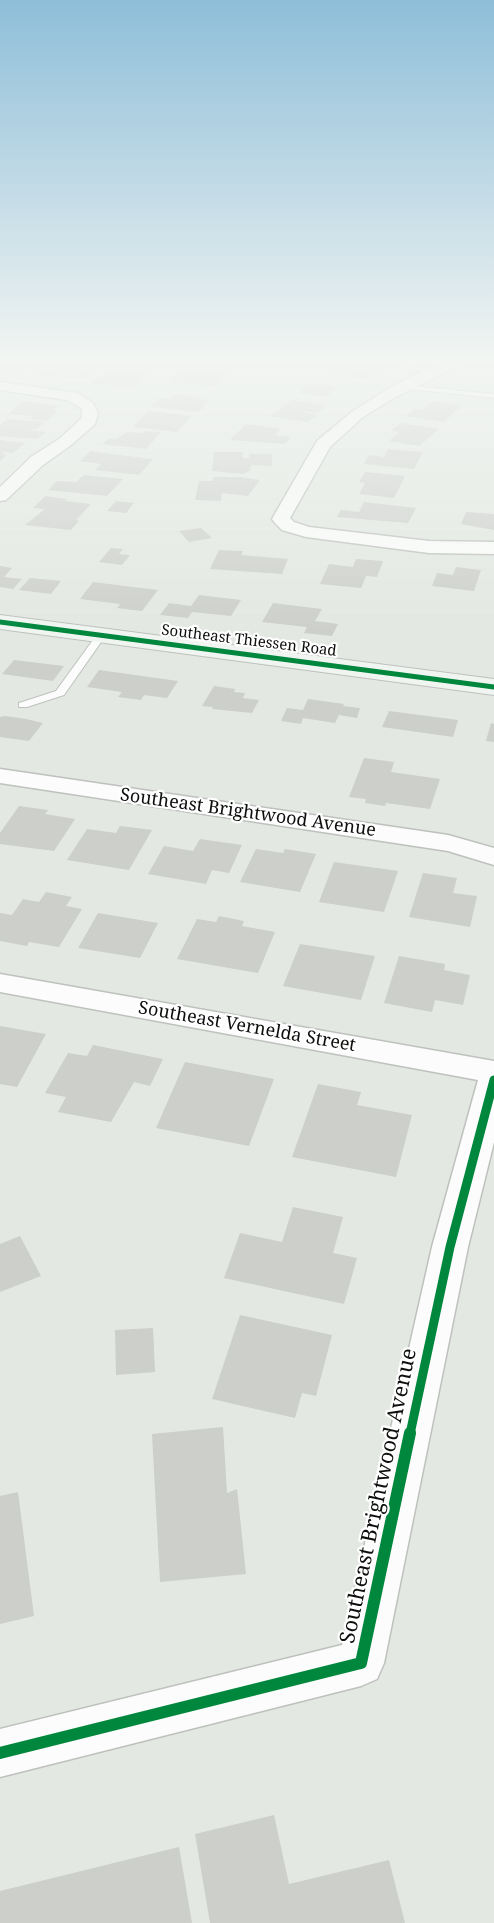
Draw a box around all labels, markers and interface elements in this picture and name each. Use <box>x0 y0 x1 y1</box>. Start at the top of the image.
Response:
street label: Southeast Thiessen Road <box>160 621 338 661</box>
street label: Southeast Brightwood Avenue <box>119 784 377 842</box>
street label: Southeast Vernelda Street <box>137 997 357 1057</box>
street label: Southeast Brightwood Avenue <box>335 1346 423 1646</box>

